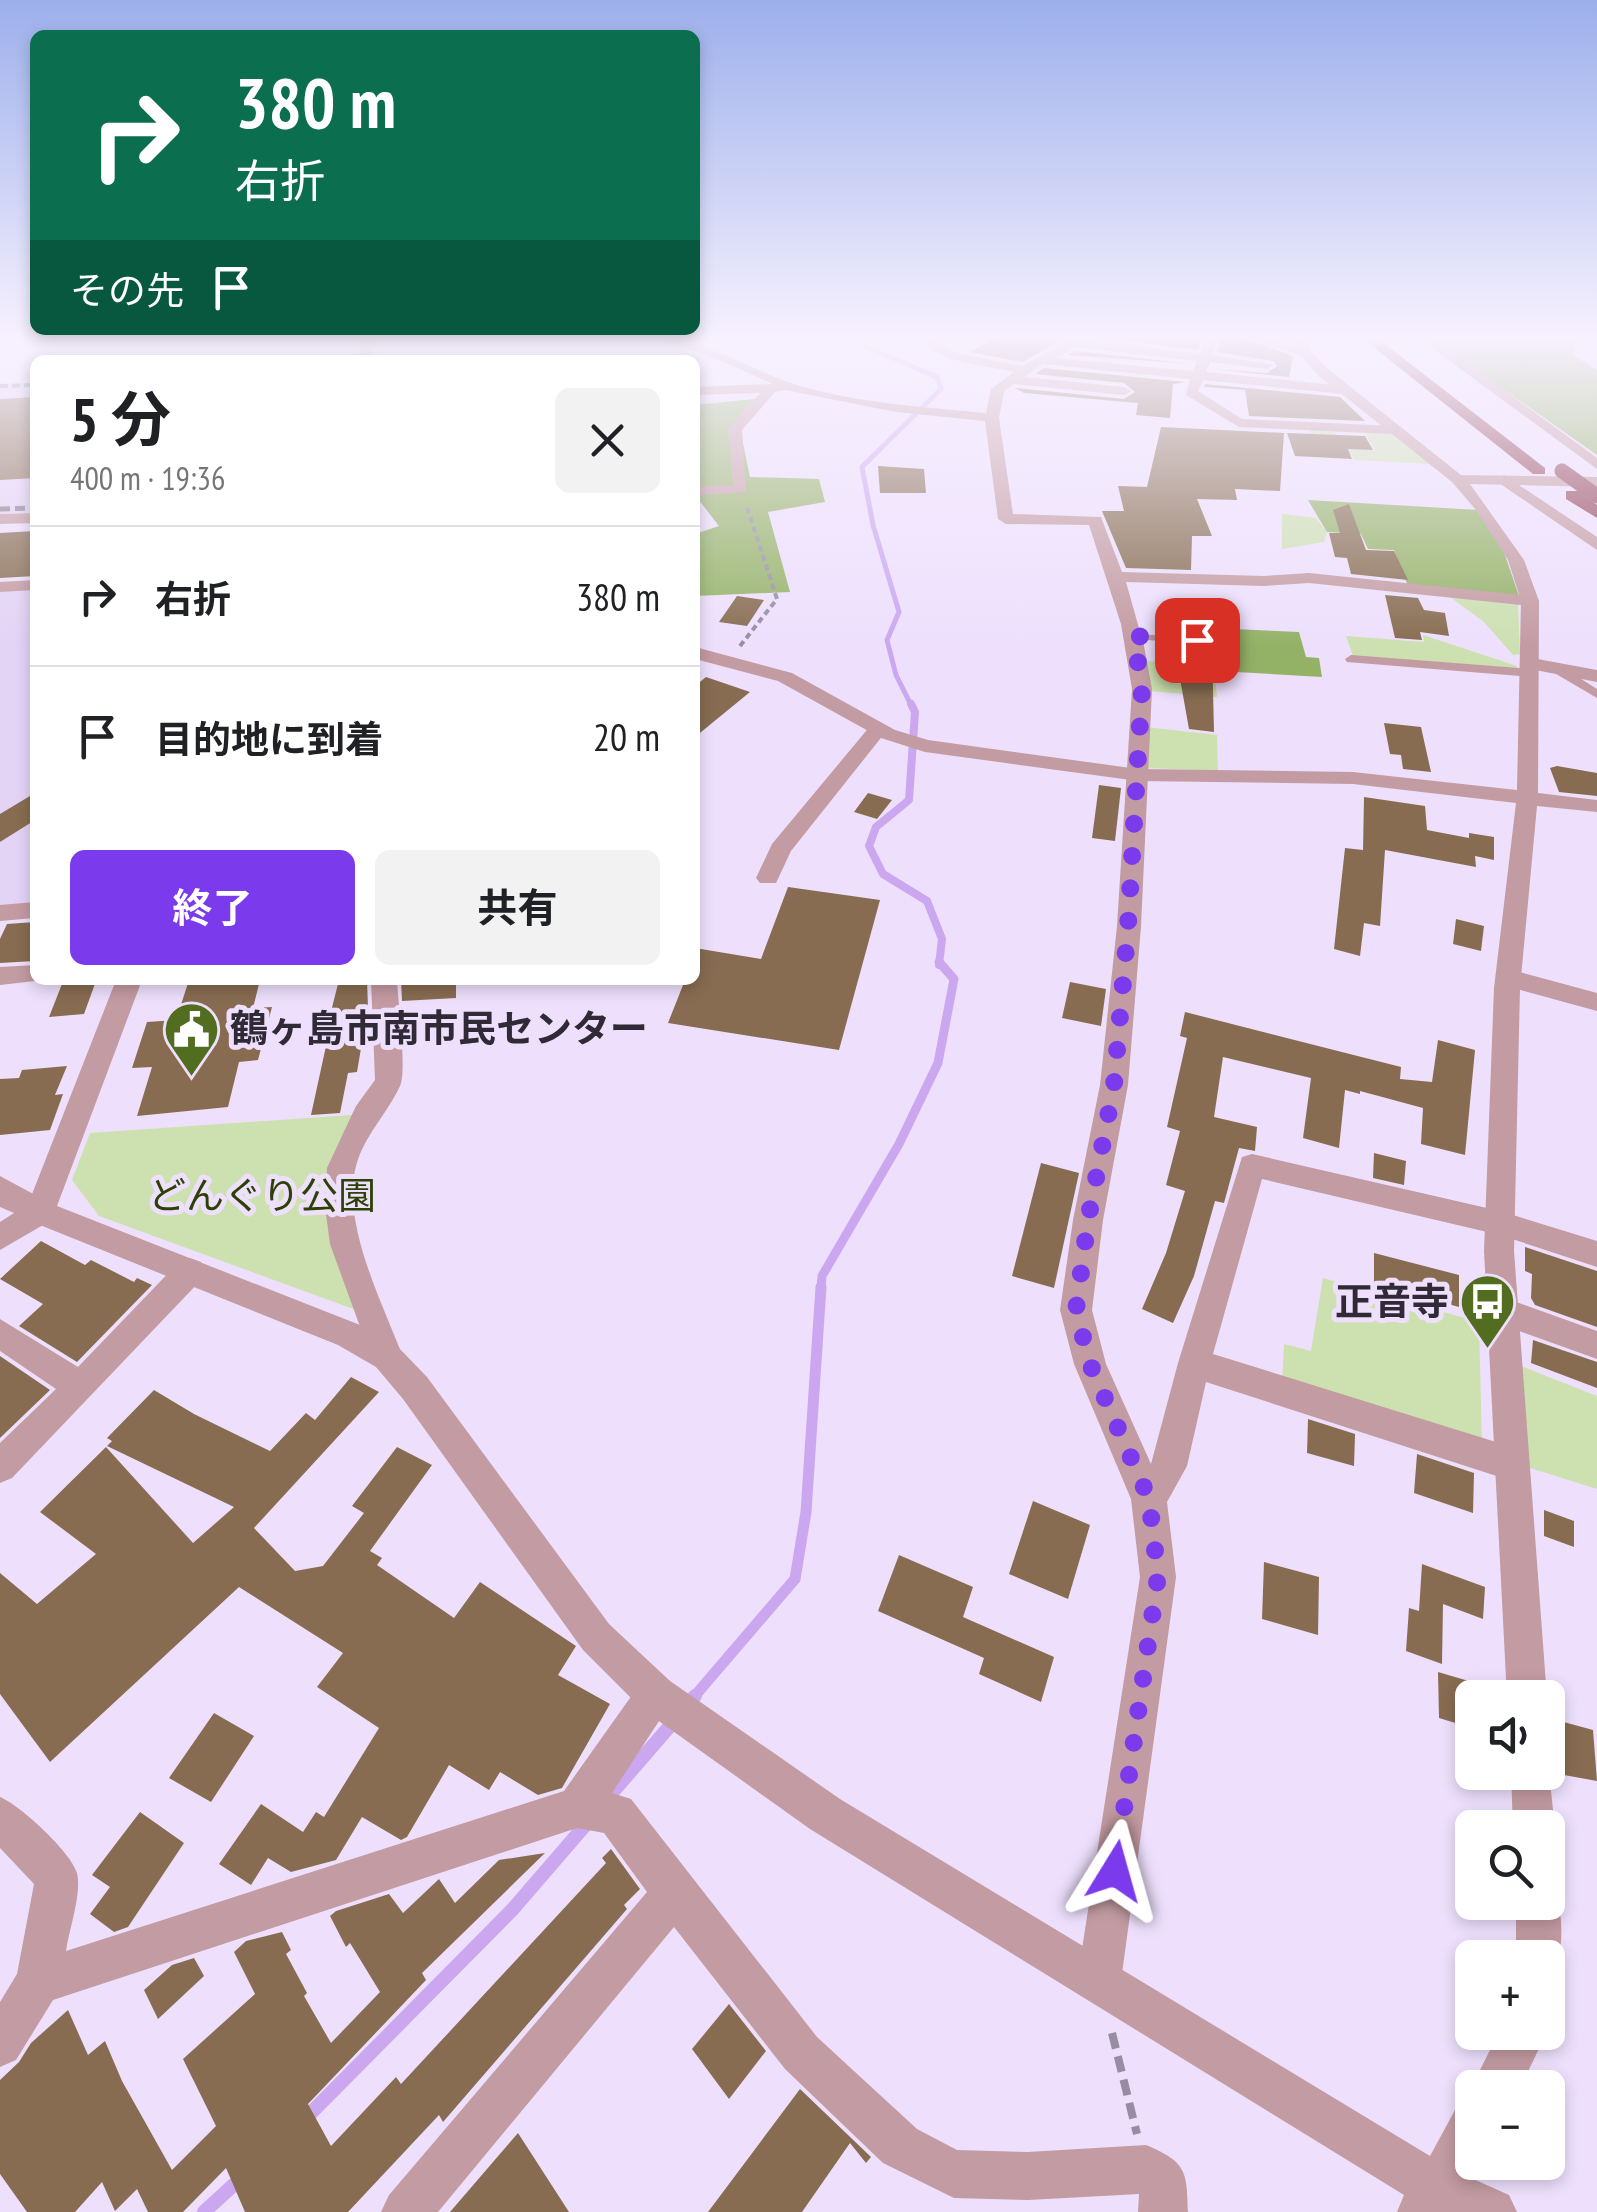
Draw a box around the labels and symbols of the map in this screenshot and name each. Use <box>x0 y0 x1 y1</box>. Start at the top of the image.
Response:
pin <box>1155 598 1240 683</box>
public building icon: 鶴ヶ島市南市民センター <box>161 999 221 1078</box>
place label: 鶴ヶ島市南市民センター <box>230 1003 648 1052</box>
park label: どんぐり公園 <box>148 1170 376 1219</box>
bus stop icon: 正音寺 <box>1458 1272 1518 1351</box>
place label: 正音寺 <box>1335 1276 1449 1325</box>
position arrow <box>1063 1819 1167 1923</box>

